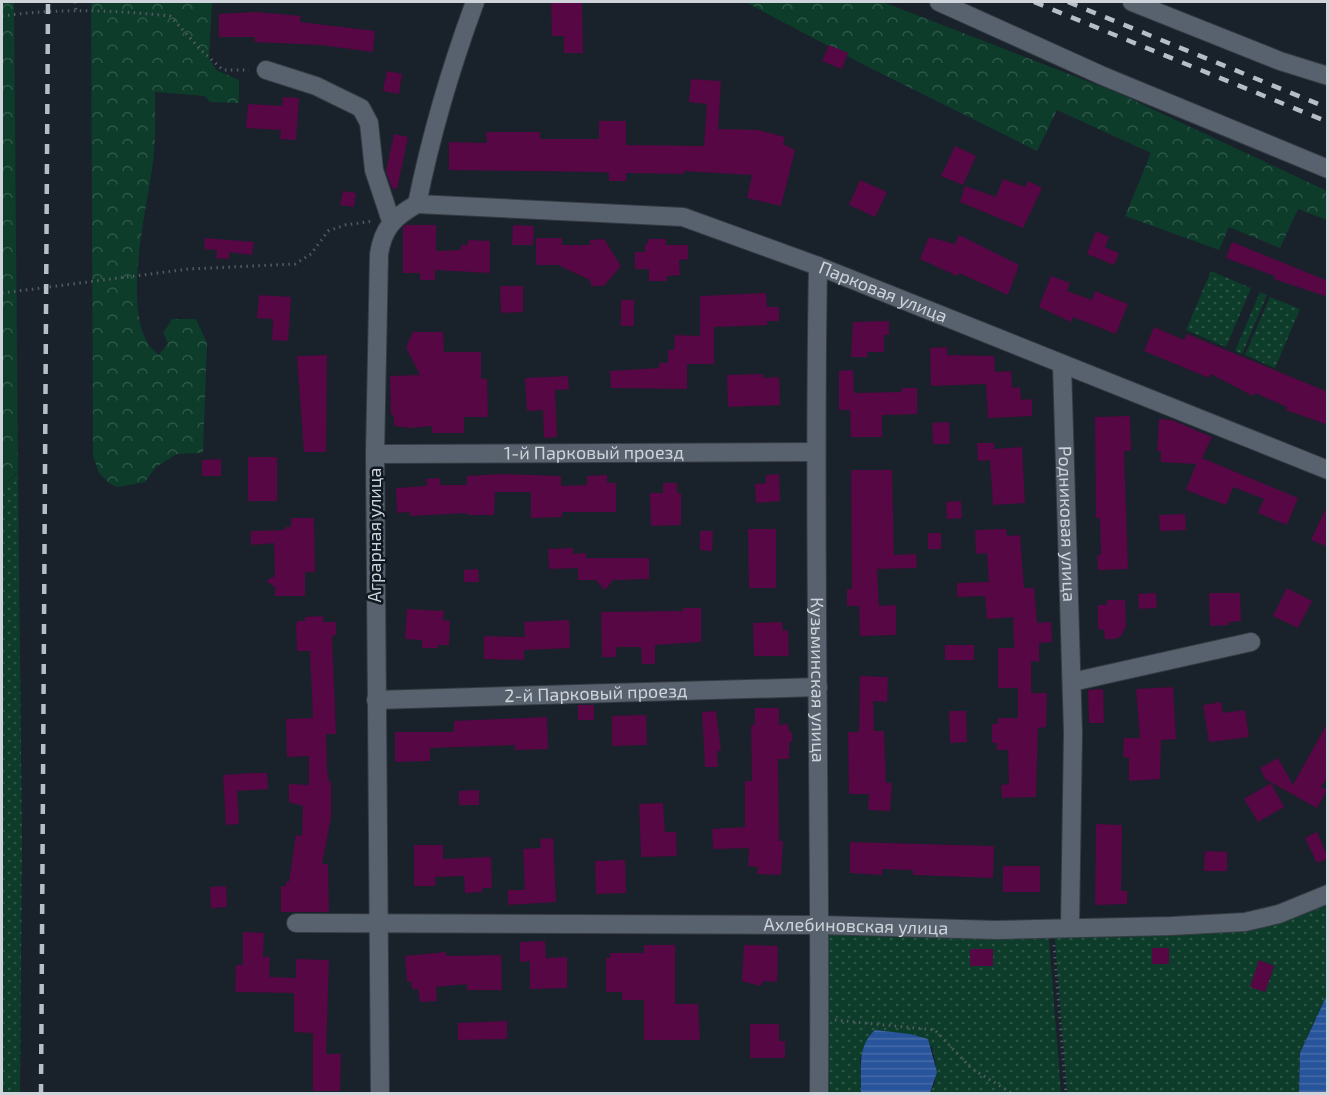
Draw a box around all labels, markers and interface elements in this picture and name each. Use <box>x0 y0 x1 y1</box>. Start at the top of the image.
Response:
street label: Парковая улица <box>816 256 951 327</box>
street label: 1-й Парковый проезд <box>504 441 684 463</box>
street label: Родниковая улица <box>1054 446 1081 602</box>
street label: Аграрная улица <box>363 468 385 602</box>
street label: Кузьминская улица <box>807 597 830 763</box>
street label: 2-й Парковый проезд <box>504 679 688 706</box>
street label: Ахлебиновская улица <box>764 913 949 939</box>

